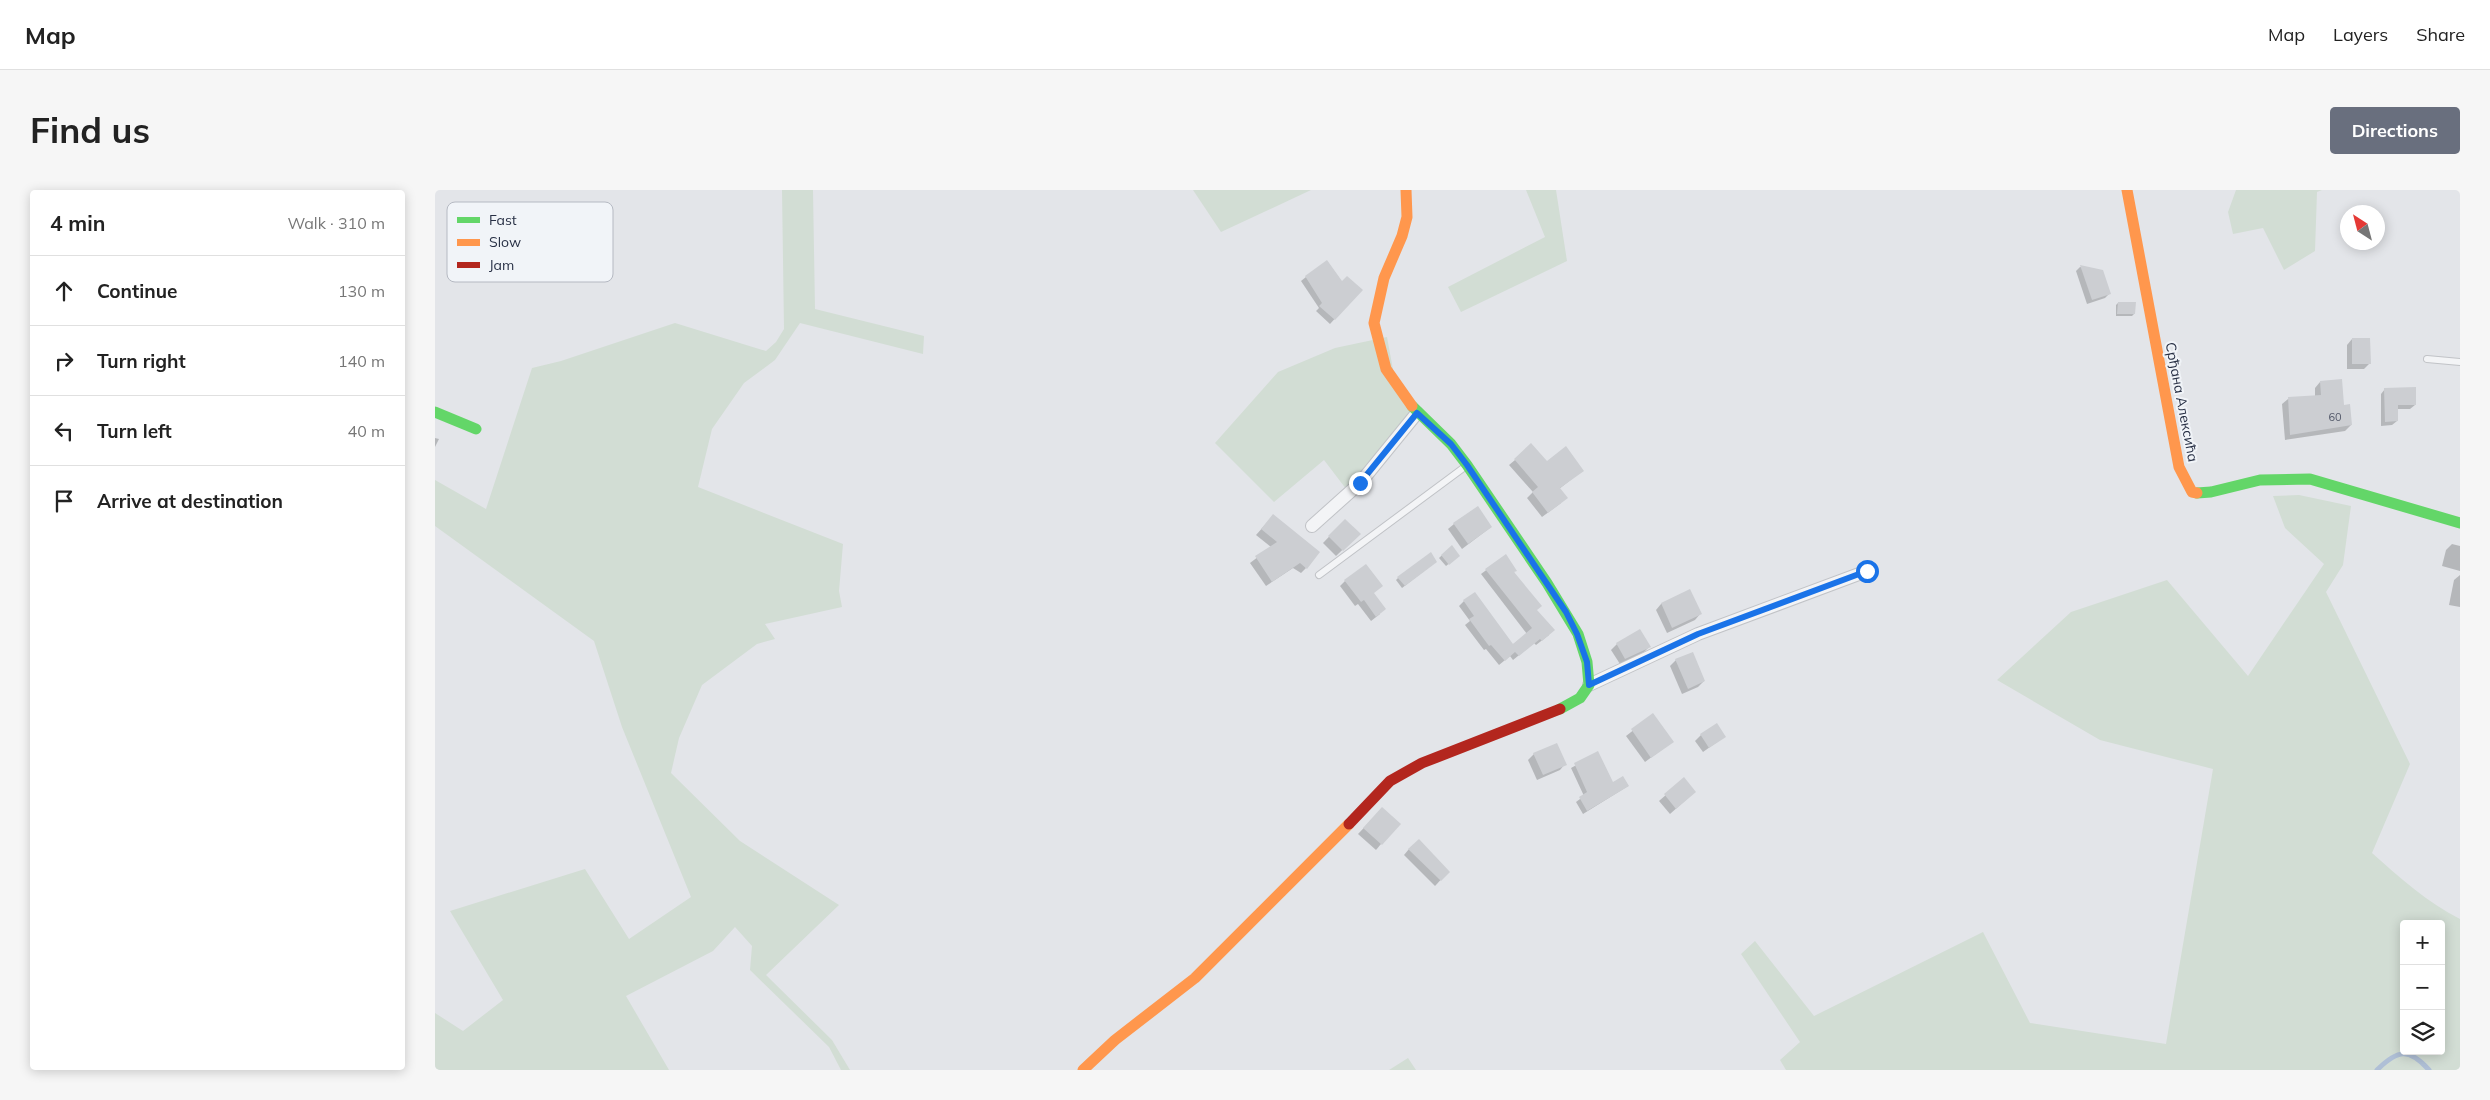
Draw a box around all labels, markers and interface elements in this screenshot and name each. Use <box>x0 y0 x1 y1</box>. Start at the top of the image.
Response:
text: Map <box>25 20 76 50</box>
text: Map <box>2268 23 2305 46</box>
text: Layers <box>2333 23 2388 46</box>
text: Share <box>2416 23 2465 46</box>
button: Directions <box>2330 107 2460 154</box>
text: Find us <box>30 108 150 152</box>
legend <box>447 202 613 282</box>
north arrow <box>2340 205 2385 250</box>
text: 4 min <box>50 210 105 236</box>
text: Fast <box>489 211 517 229</box>
text: Walk · 310 m <box>287 213 385 233</box>
text: Slow <box>489 233 521 251</box>
text: Jam <box>489 256 514 274</box>
icon: ahead <box>50 277 78 305</box>
text: Continue <box>97 279 177 303</box>
text: 130 m <box>338 281 385 301</box>
street label: Срђана Алексића <box>2162 341 2202 463</box>
icon: right <box>50 347 78 375</box>
text: Turn right <box>97 349 186 373</box>
text: 140 m <box>338 351 385 371</box>
house number: 60 <box>2328 410 2342 424</box>
icon: left <box>50 417 78 445</box>
text: Turn left <box>97 419 172 443</box>
text: 40 m <box>348 421 385 441</box>
route end <box>1349 472 1372 495</box>
icon: arrive <box>50 487 78 515</box>
text: Arrive at destination <box>97 489 283 513</box>
route start <box>1856 560 1879 583</box>
map controls <box>2400 920 2445 1055</box>
button: + <box>2400 920 2445 965</box>
button: − <box>2400 965 2445 1010</box>
button: layers <box>2400 1010 2445 1055</box>

